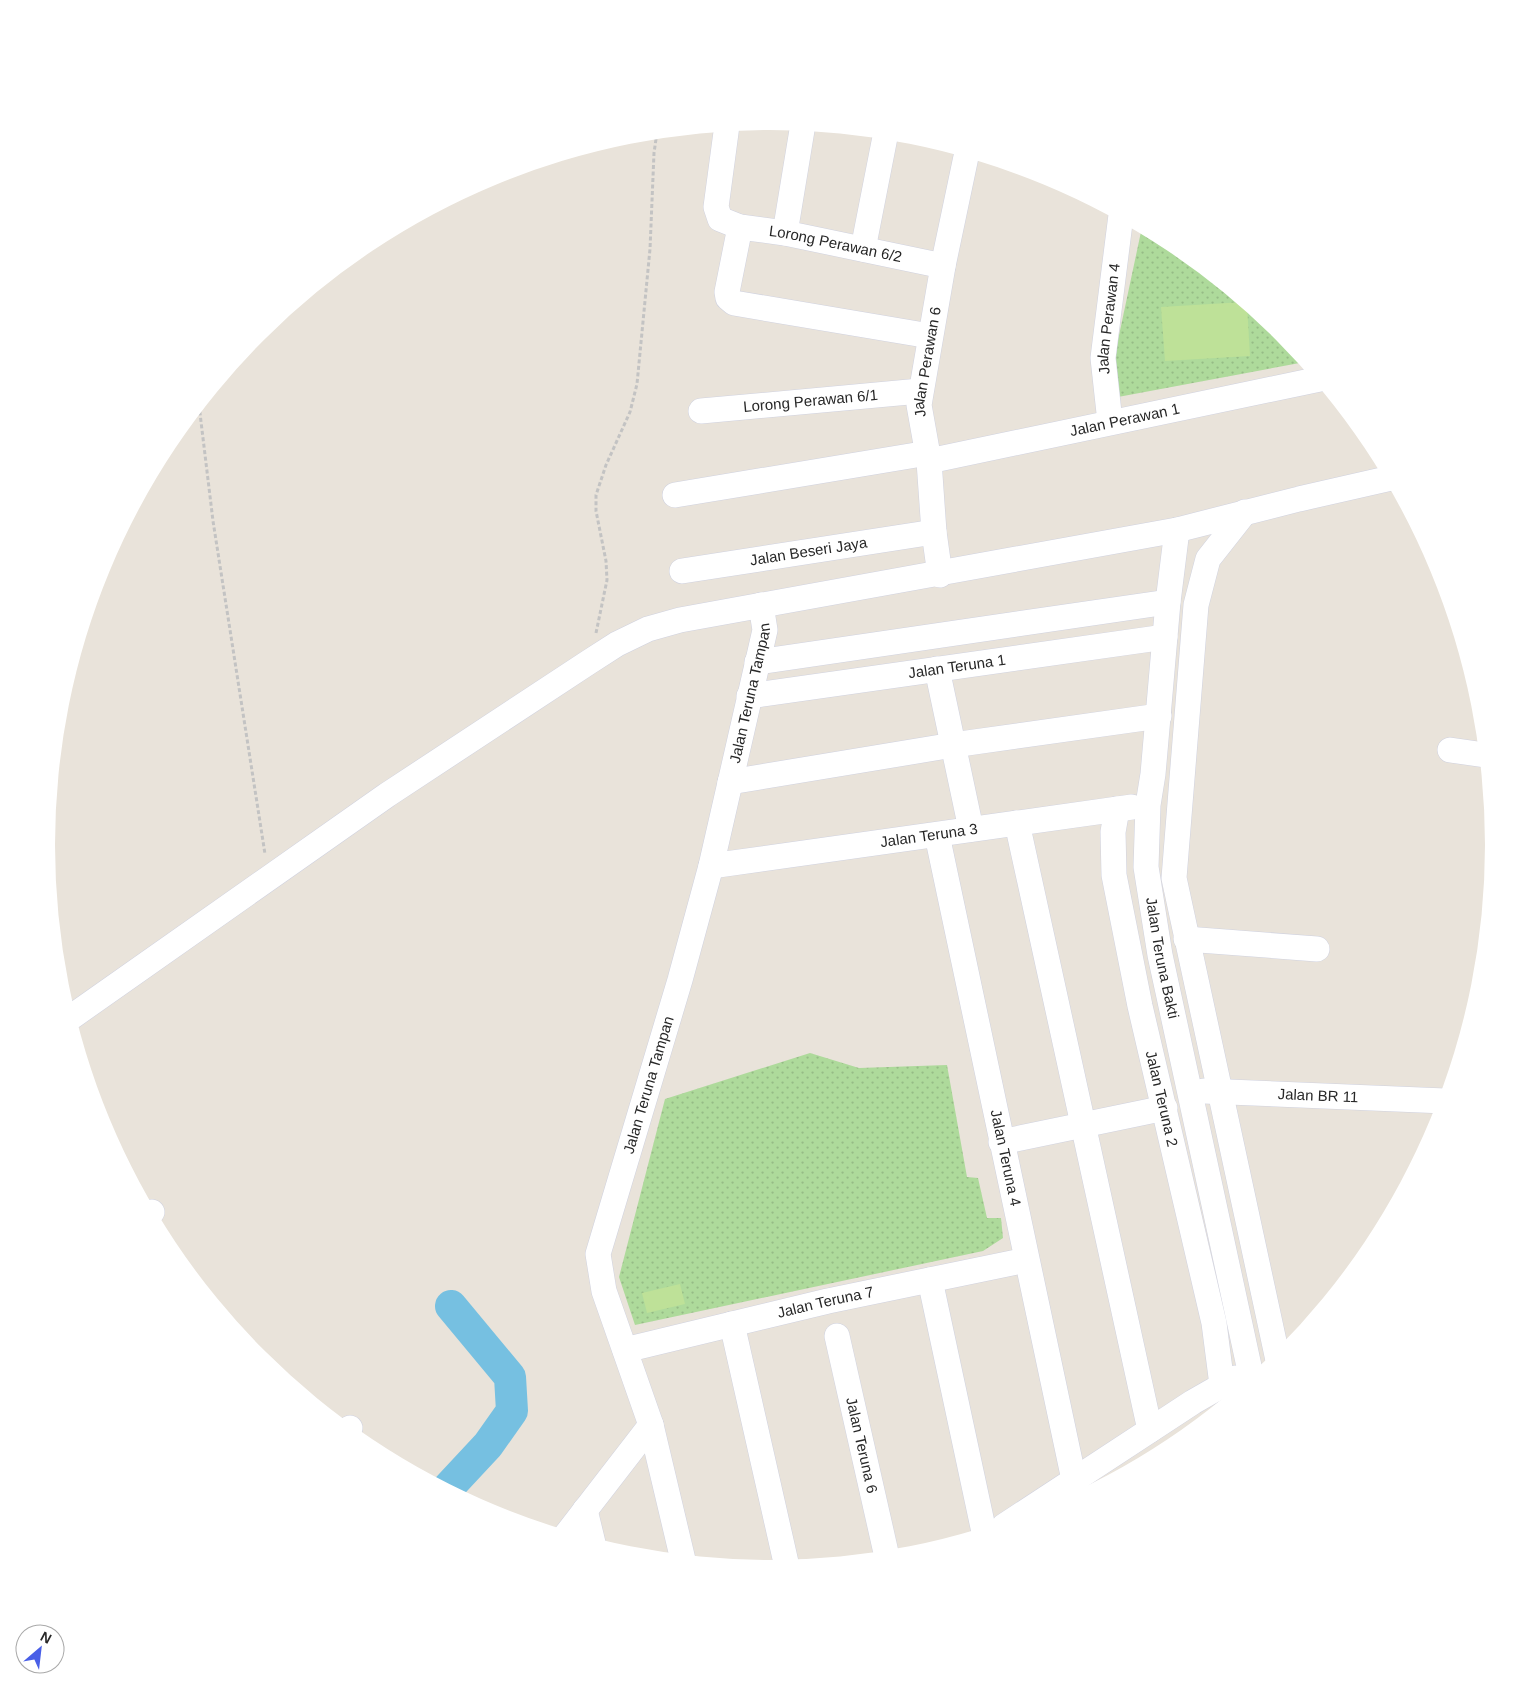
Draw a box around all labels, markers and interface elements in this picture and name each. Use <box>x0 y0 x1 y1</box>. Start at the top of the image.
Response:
street label: Lorong Perawan 6/2 <box>768 222 904 265</box>
street label: Jalan Perawan 4 <box>1094 262 1123 375</box>
street label: Jalan Perawan 6 <box>909 305 944 419</box>
street label: Lorong Perawan 6/1 <box>742 386 879 415</box>
street label: Jalan Perawan 1 <box>1068 400 1181 439</box>
street label: Jalan Beseri Jaya <box>749 533 869 568</box>
street label: Jalan Teruna Tampan <box>726 622 773 765</box>
street label: Jalan Teruna 1 <box>907 651 1007 681</box>
street label: Jalan Teruna 3 <box>879 820 979 850</box>
street label: Jalan Teruna Bakti <box>1143 896 1183 1020</box>
street label: Jalan Teruna Tampan <box>619 1014 677 1156</box>
street label: Jalan Teruna 2 <box>1143 1049 1182 1148</box>
street label: Jalan BR 11 <box>1277 1085 1359 1105</box>
street label: Jalan Teruna 4 <box>988 1108 1025 1207</box>
street label: Jalan Teruna 7 <box>775 1283 875 1321</box>
street label: Jalan Teruna 6 <box>843 1395 881 1495</box>
north arrow <box>15 1624 65 1674</box>
text: N <box>38 1628 54 1647</box>

